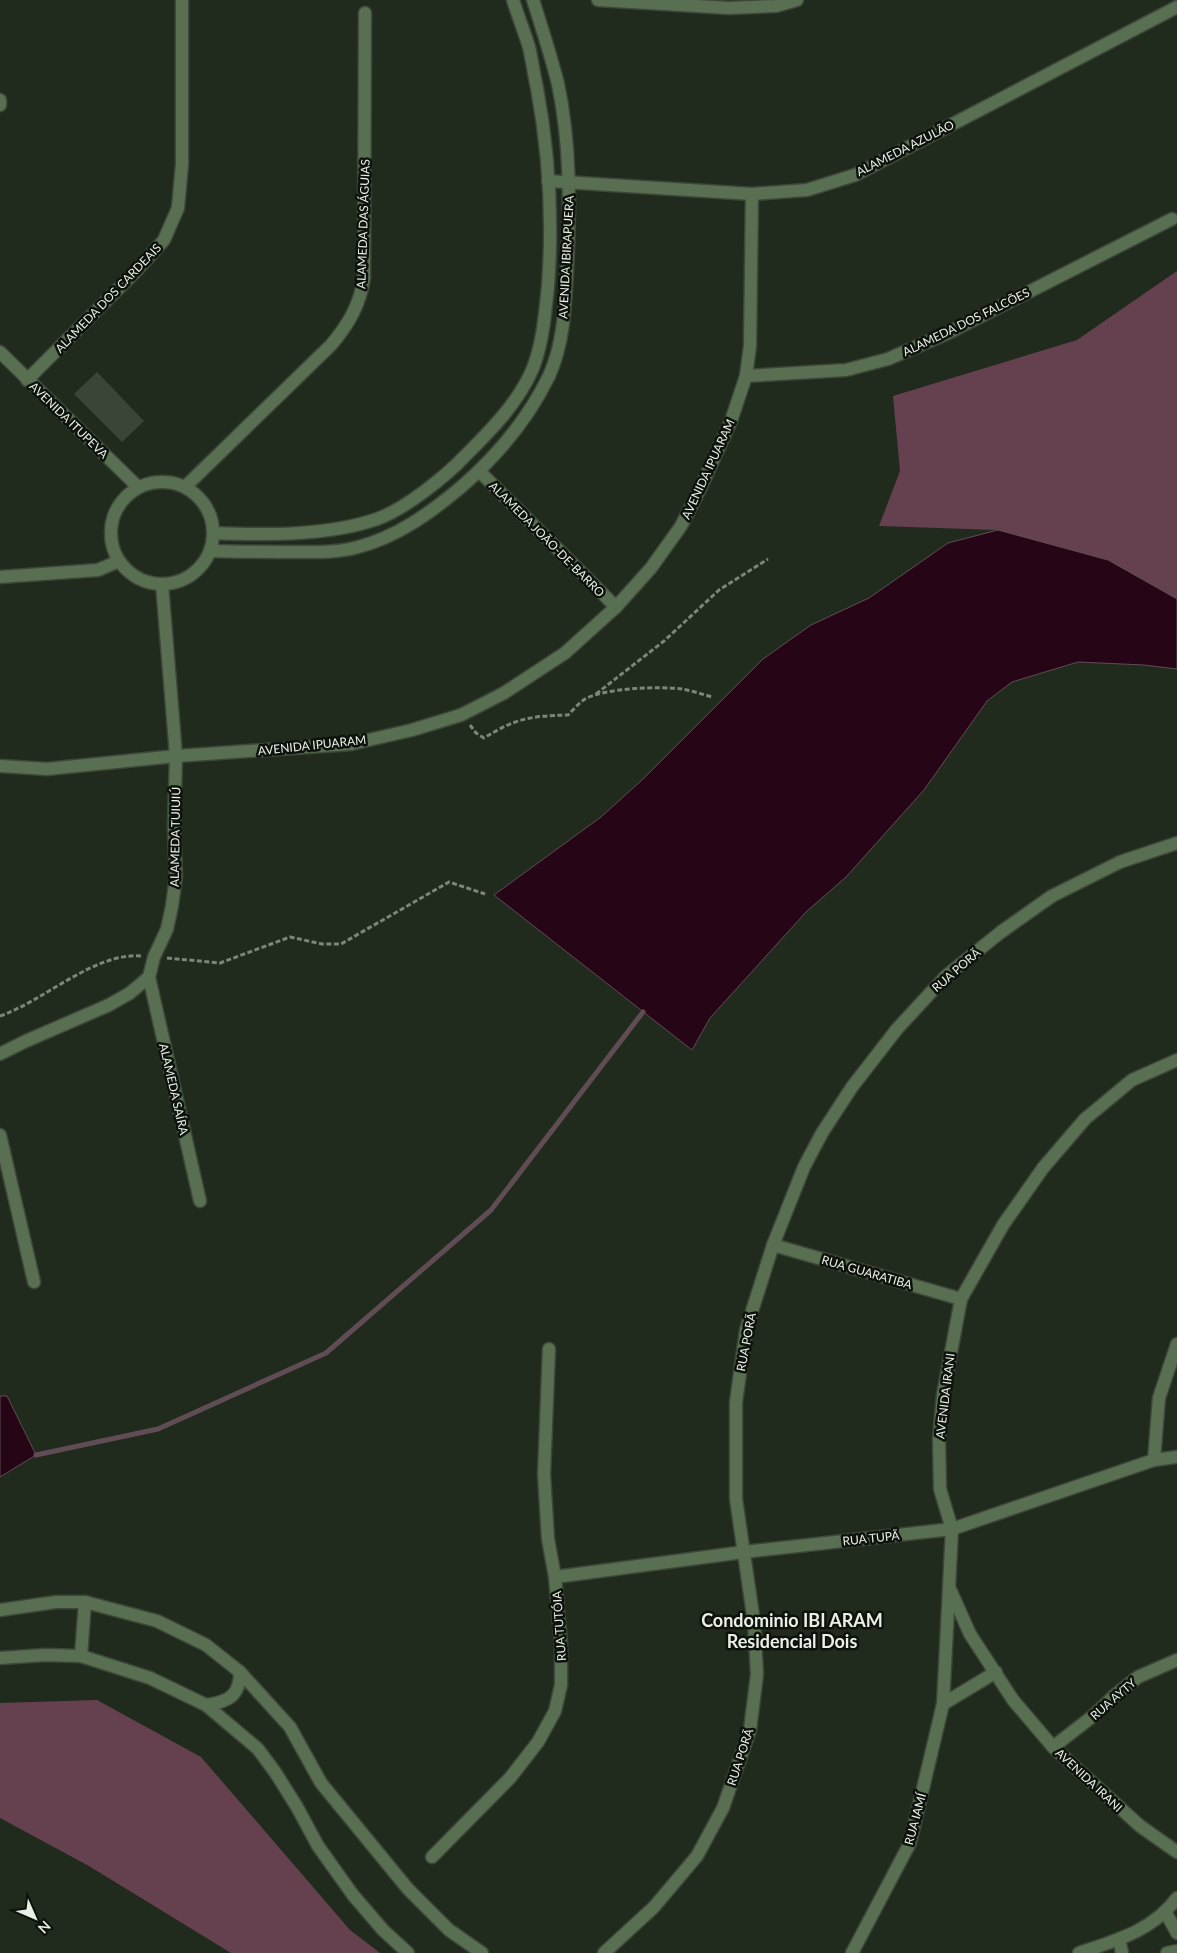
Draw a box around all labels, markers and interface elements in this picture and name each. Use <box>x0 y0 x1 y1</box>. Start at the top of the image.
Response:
street label: ALAMEDA AZULÃO <box>854 117 957 179</box>
street label: ALAMEDA DAS ÁGUIAS <box>353 159 373 289</box>
street label: AVENIDA IBIRAPUERA <box>555 194 577 319</box>
street label: ALAMEDA DOS CARDEAIS <box>52 240 164 356</box>
street label: ALAMEDA DOS FALCÕES <box>900 285 1032 359</box>
street label: AVENIDA ITUPEVA <box>26 379 112 462</box>
street label: AVENIDA IPUARAM <box>678 417 738 521</box>
street label: ALAMEDA JOÃO-DE-BARRO <box>486 478 608 600</box>
street label: AVENIDA IPUARAM <box>257 732 367 758</box>
street label: ALAMEDA TUIUIÚ <box>167 787 183 887</box>
street label: RUA PORÃ <box>929 944 984 995</box>
street label: ALAMEDA SAÍRA <box>156 1042 192 1137</box>
street label: RUA GUARATIBA <box>820 1252 915 1292</box>
street label: RUA PORÃ <box>733 1311 759 1373</box>
street label: AVENIDA IRANI <box>932 1352 958 1440</box>
street label: RUA TUPÃ <box>842 1527 901 1548</box>
street label: RUA TUTÓIA <box>549 1590 569 1662</box>
district label: Condominio IBI ARAM Residencial Dois <box>701 1609 883 1652</box>
street label: RUA AYTY <box>1087 1675 1139 1723</box>
street label: RUA PORÃ <box>724 1726 757 1788</box>
street label: AVENIDA IRANI <box>1052 1745 1126 1815</box>
street label: RUA IAMÍ <box>901 1791 929 1846</box>
north arrow <box>10 1893 60 1943</box>
text: N <box>35 1918 54 1937</box>

